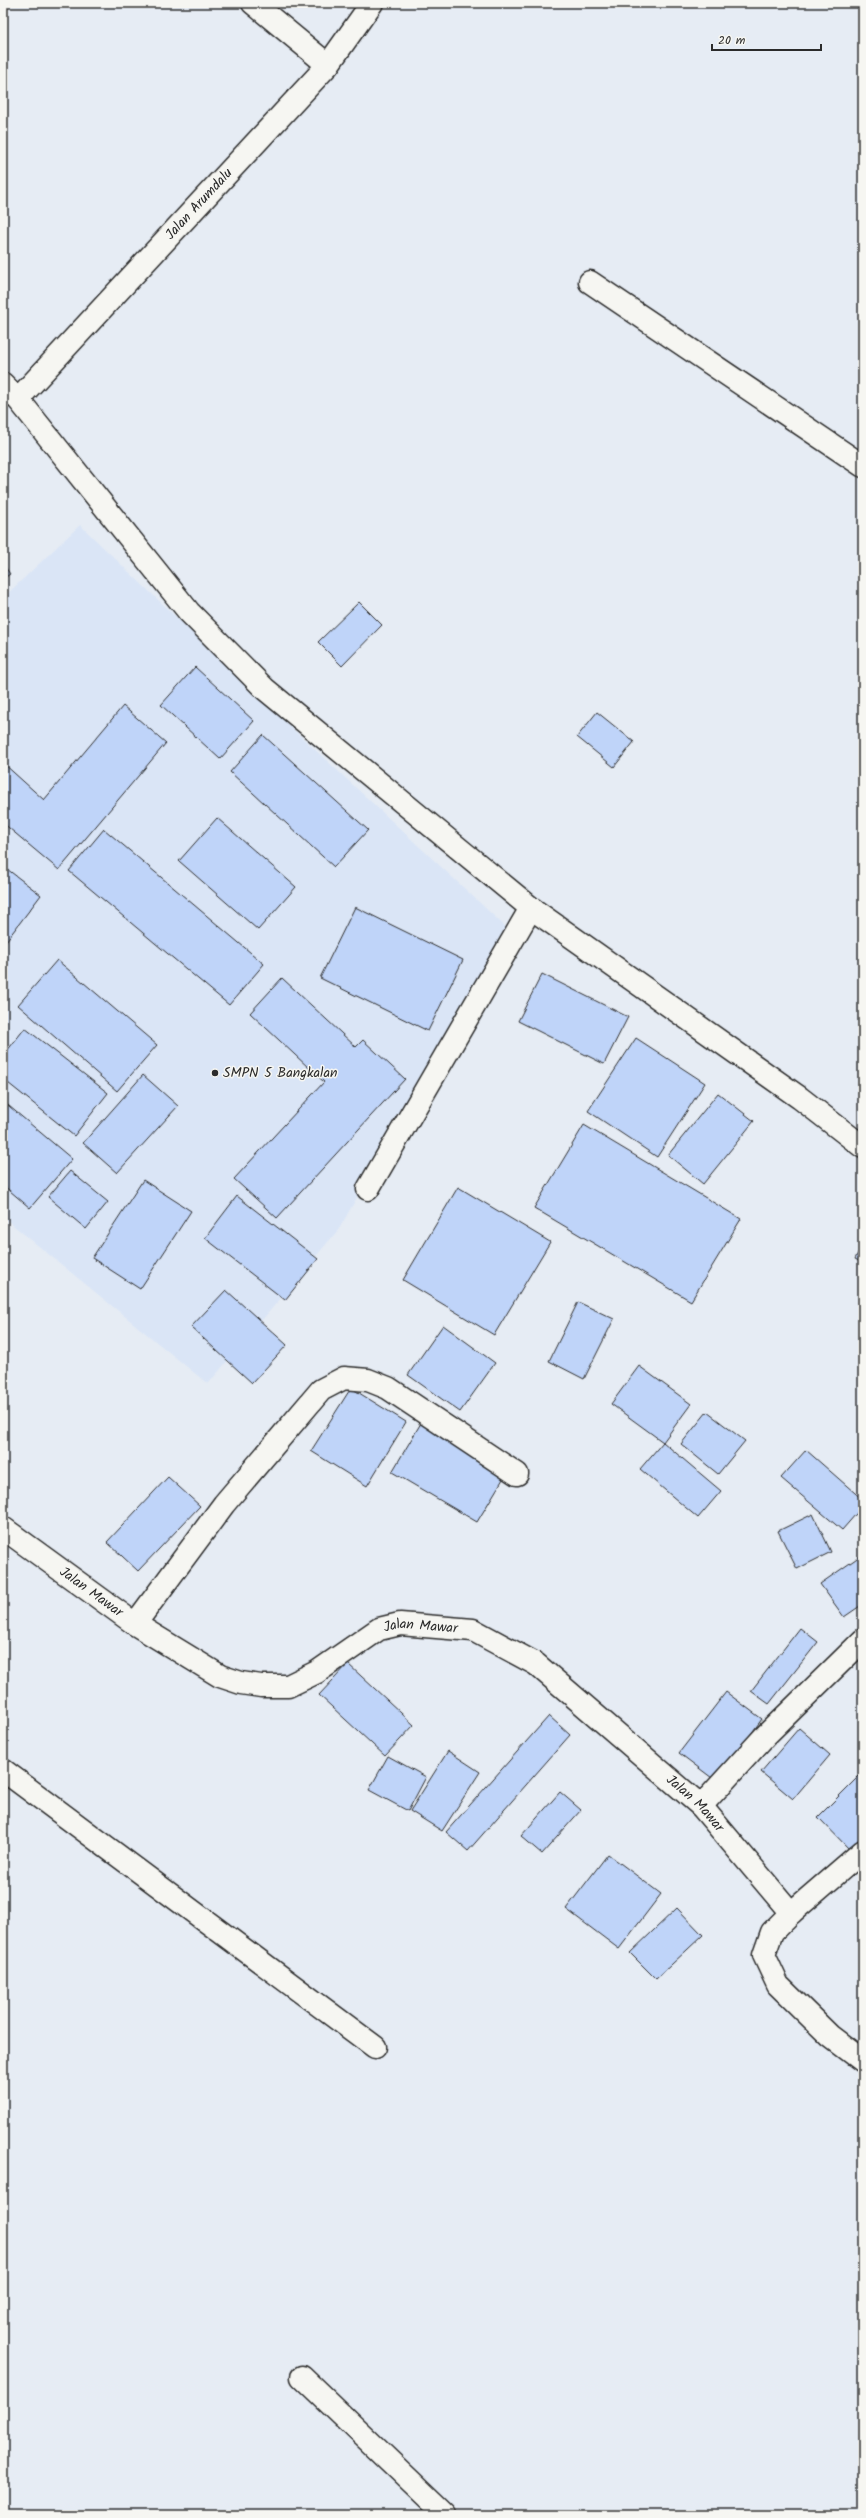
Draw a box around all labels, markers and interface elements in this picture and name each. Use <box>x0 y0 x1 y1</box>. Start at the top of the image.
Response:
scale bar <box>712 26 821 52</box>
text: 20 m <box>718 31 746 50</box>
street label: Jalan Arumdalu <box>160 163 238 245</box>
place label: SMPN 5 Bangkalan <box>223 1062 338 1084</box>
marker: SMPN 5 Bangkalan <box>210 1068 220 1078</box>
street label: Jalan Mawar <box>55 1561 129 1624</box>
street label: Jalan Mawar <box>381 1613 460 1640</box>
street label: Jalan Mawar <box>661 1769 730 1838</box>

